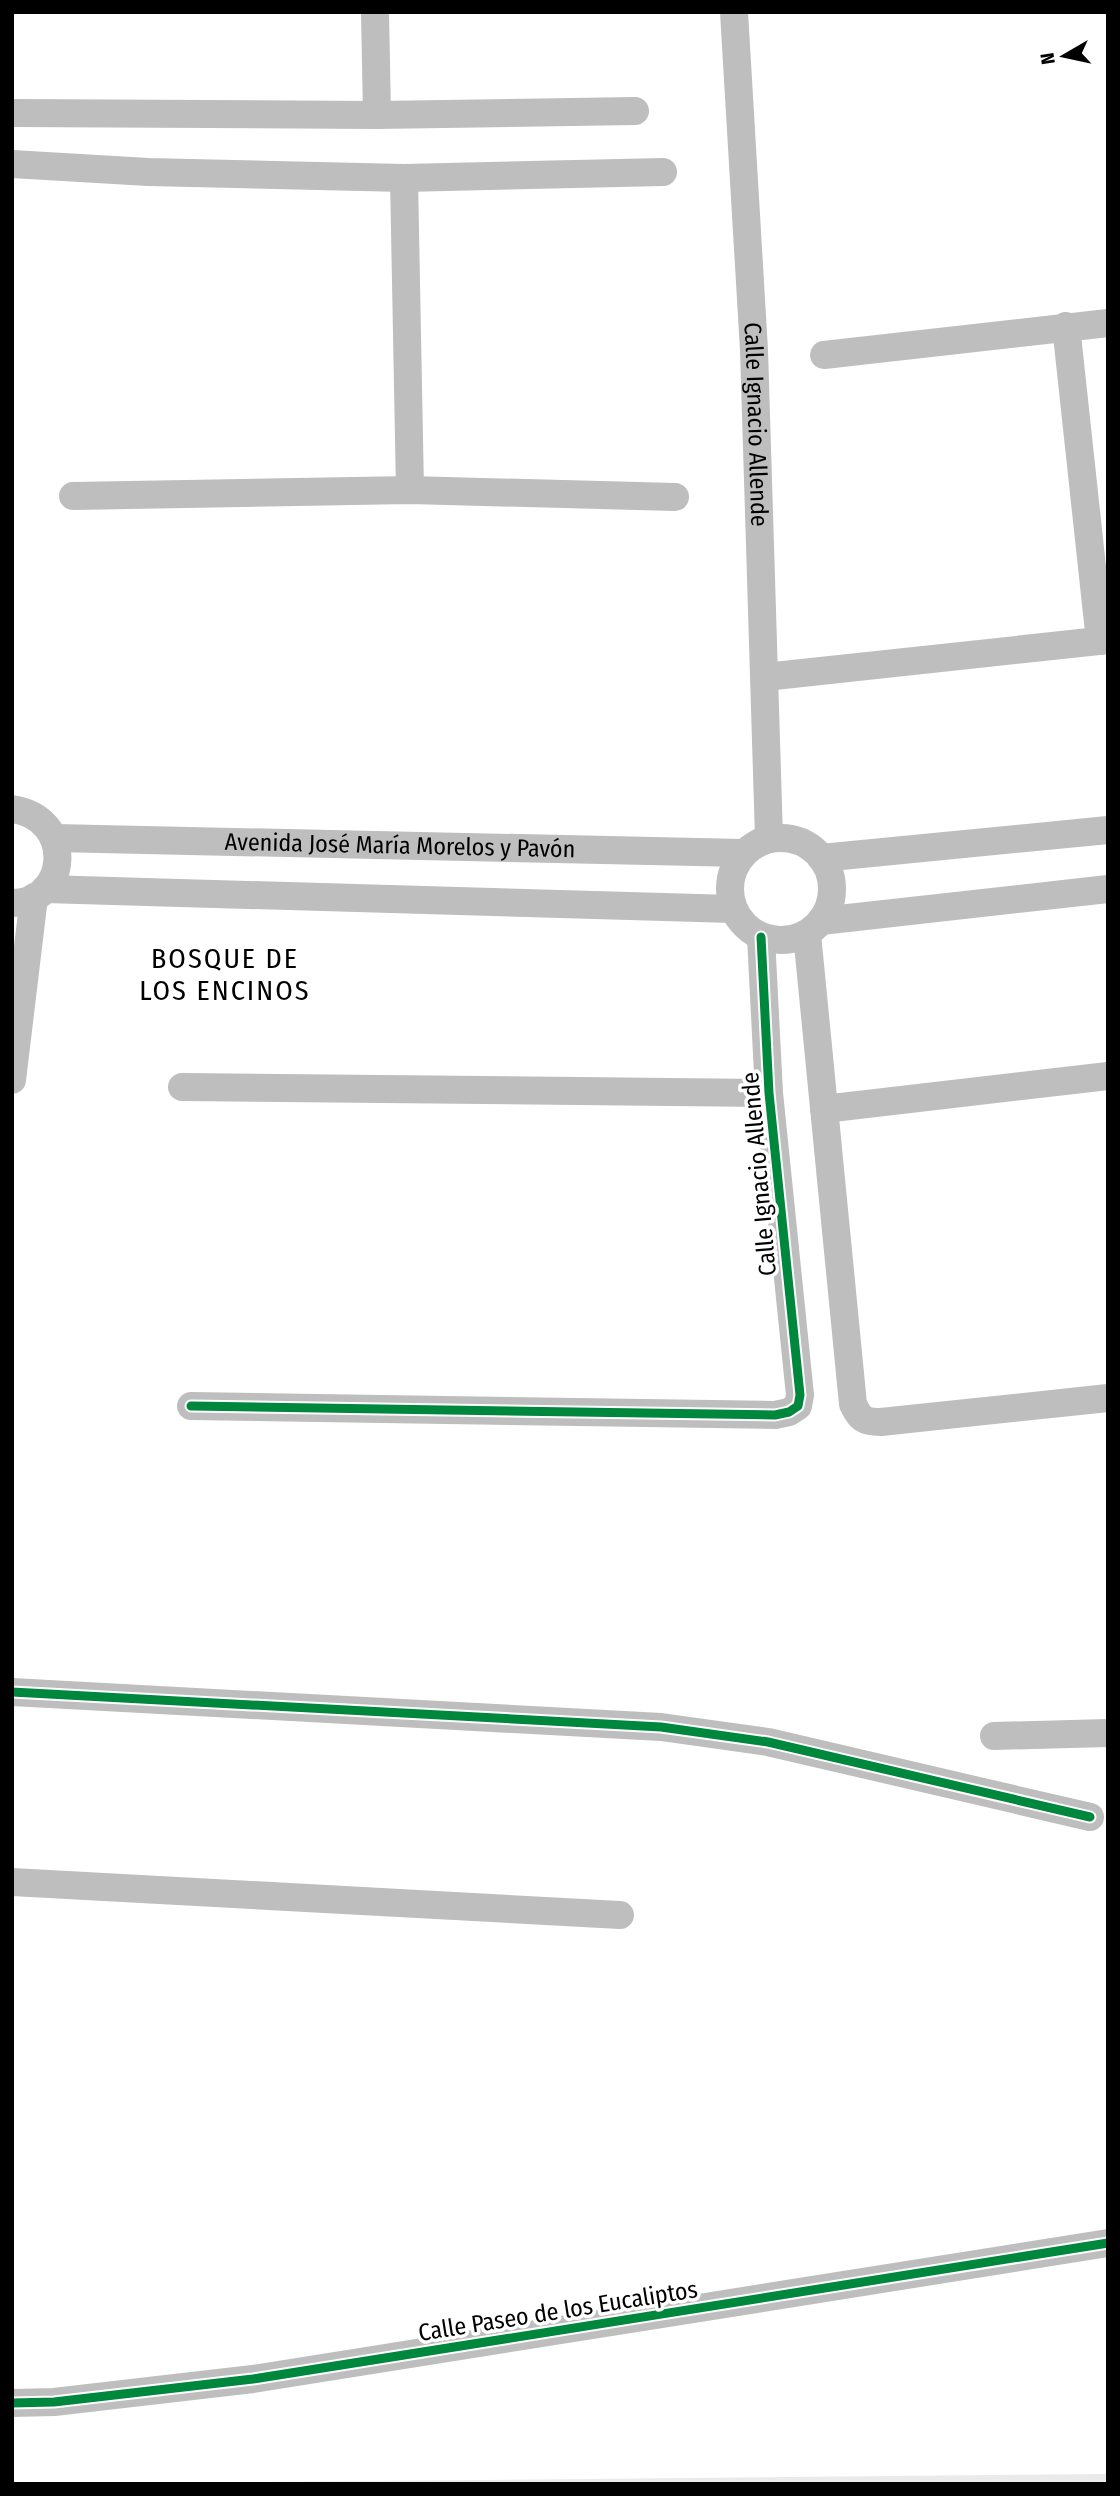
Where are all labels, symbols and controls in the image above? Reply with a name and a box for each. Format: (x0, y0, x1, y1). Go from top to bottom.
north arrow (1029, 21, 1099, 91)
text: N (1035, 51, 1060, 66)
street label: Calle Ignacio Allende (738, 321, 773, 527)
street label: Avenida José María Morelos y Pavón (224, 828, 576, 863)
district label: BOSQUE DE LOS ENCINOS (139, 942, 311, 1007)
street label: Calle Ignacio Allende (736, 1071, 782, 1277)
street label: Calle Paseo de los Eucaliptos (416, 2275, 700, 2347)

